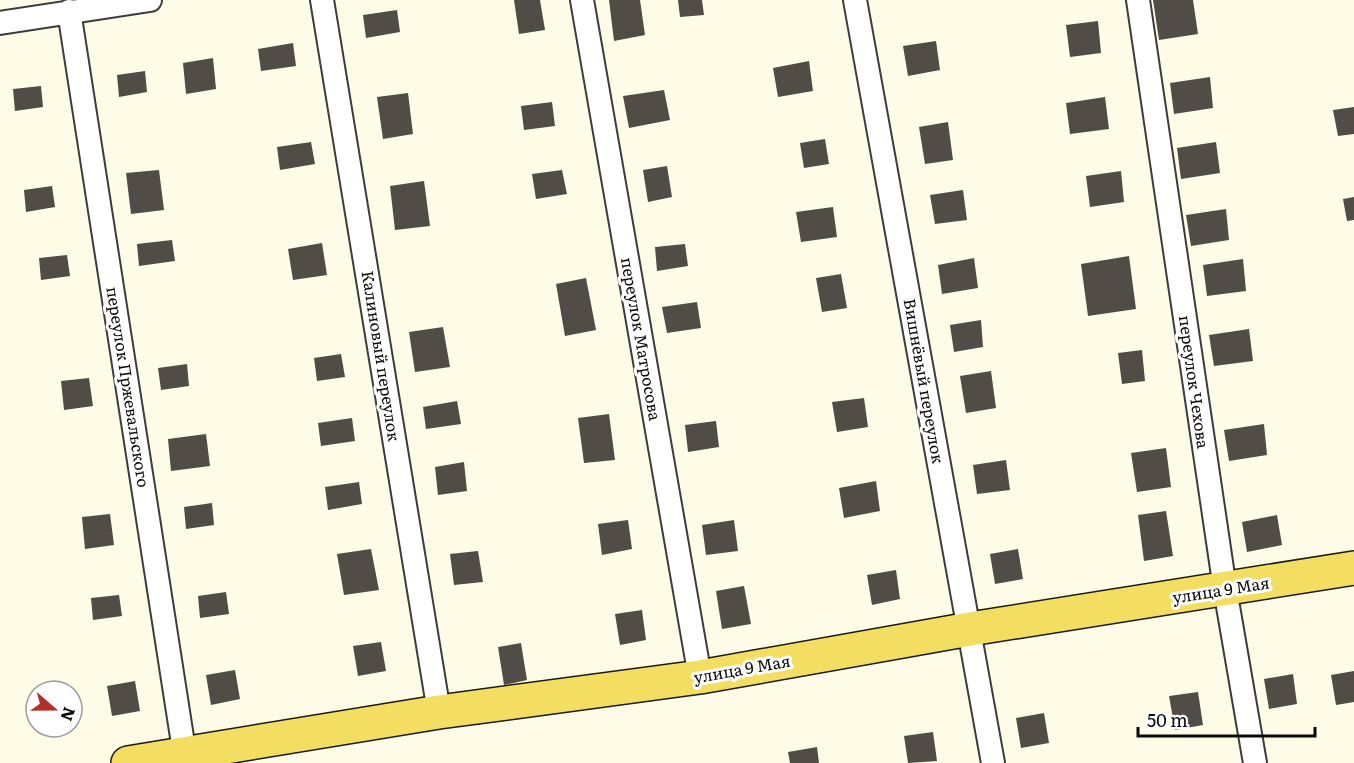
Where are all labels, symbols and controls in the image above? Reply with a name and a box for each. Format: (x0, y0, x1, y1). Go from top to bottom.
street label: переулок Матросова (616, 255, 668, 423)
street label: Калиновый переулок (357, 269, 407, 443)
street label: переулок Пржевальского (101, 285, 157, 489)
street label: Вишнёвый переулок (899, 296, 951, 466)
street label: переулок Чехова (1174, 314, 1216, 450)
street label: улица 9 Мая (1171, 569, 1271, 609)
street label: улица 9 Мая (691, 648, 792, 688)
north arrow (24, 679, 84, 739)
scale bar (1138, 700, 1315, 738)
text: N (55, 704, 83, 725)
text: 50 m (1147, 706, 1188, 733)

